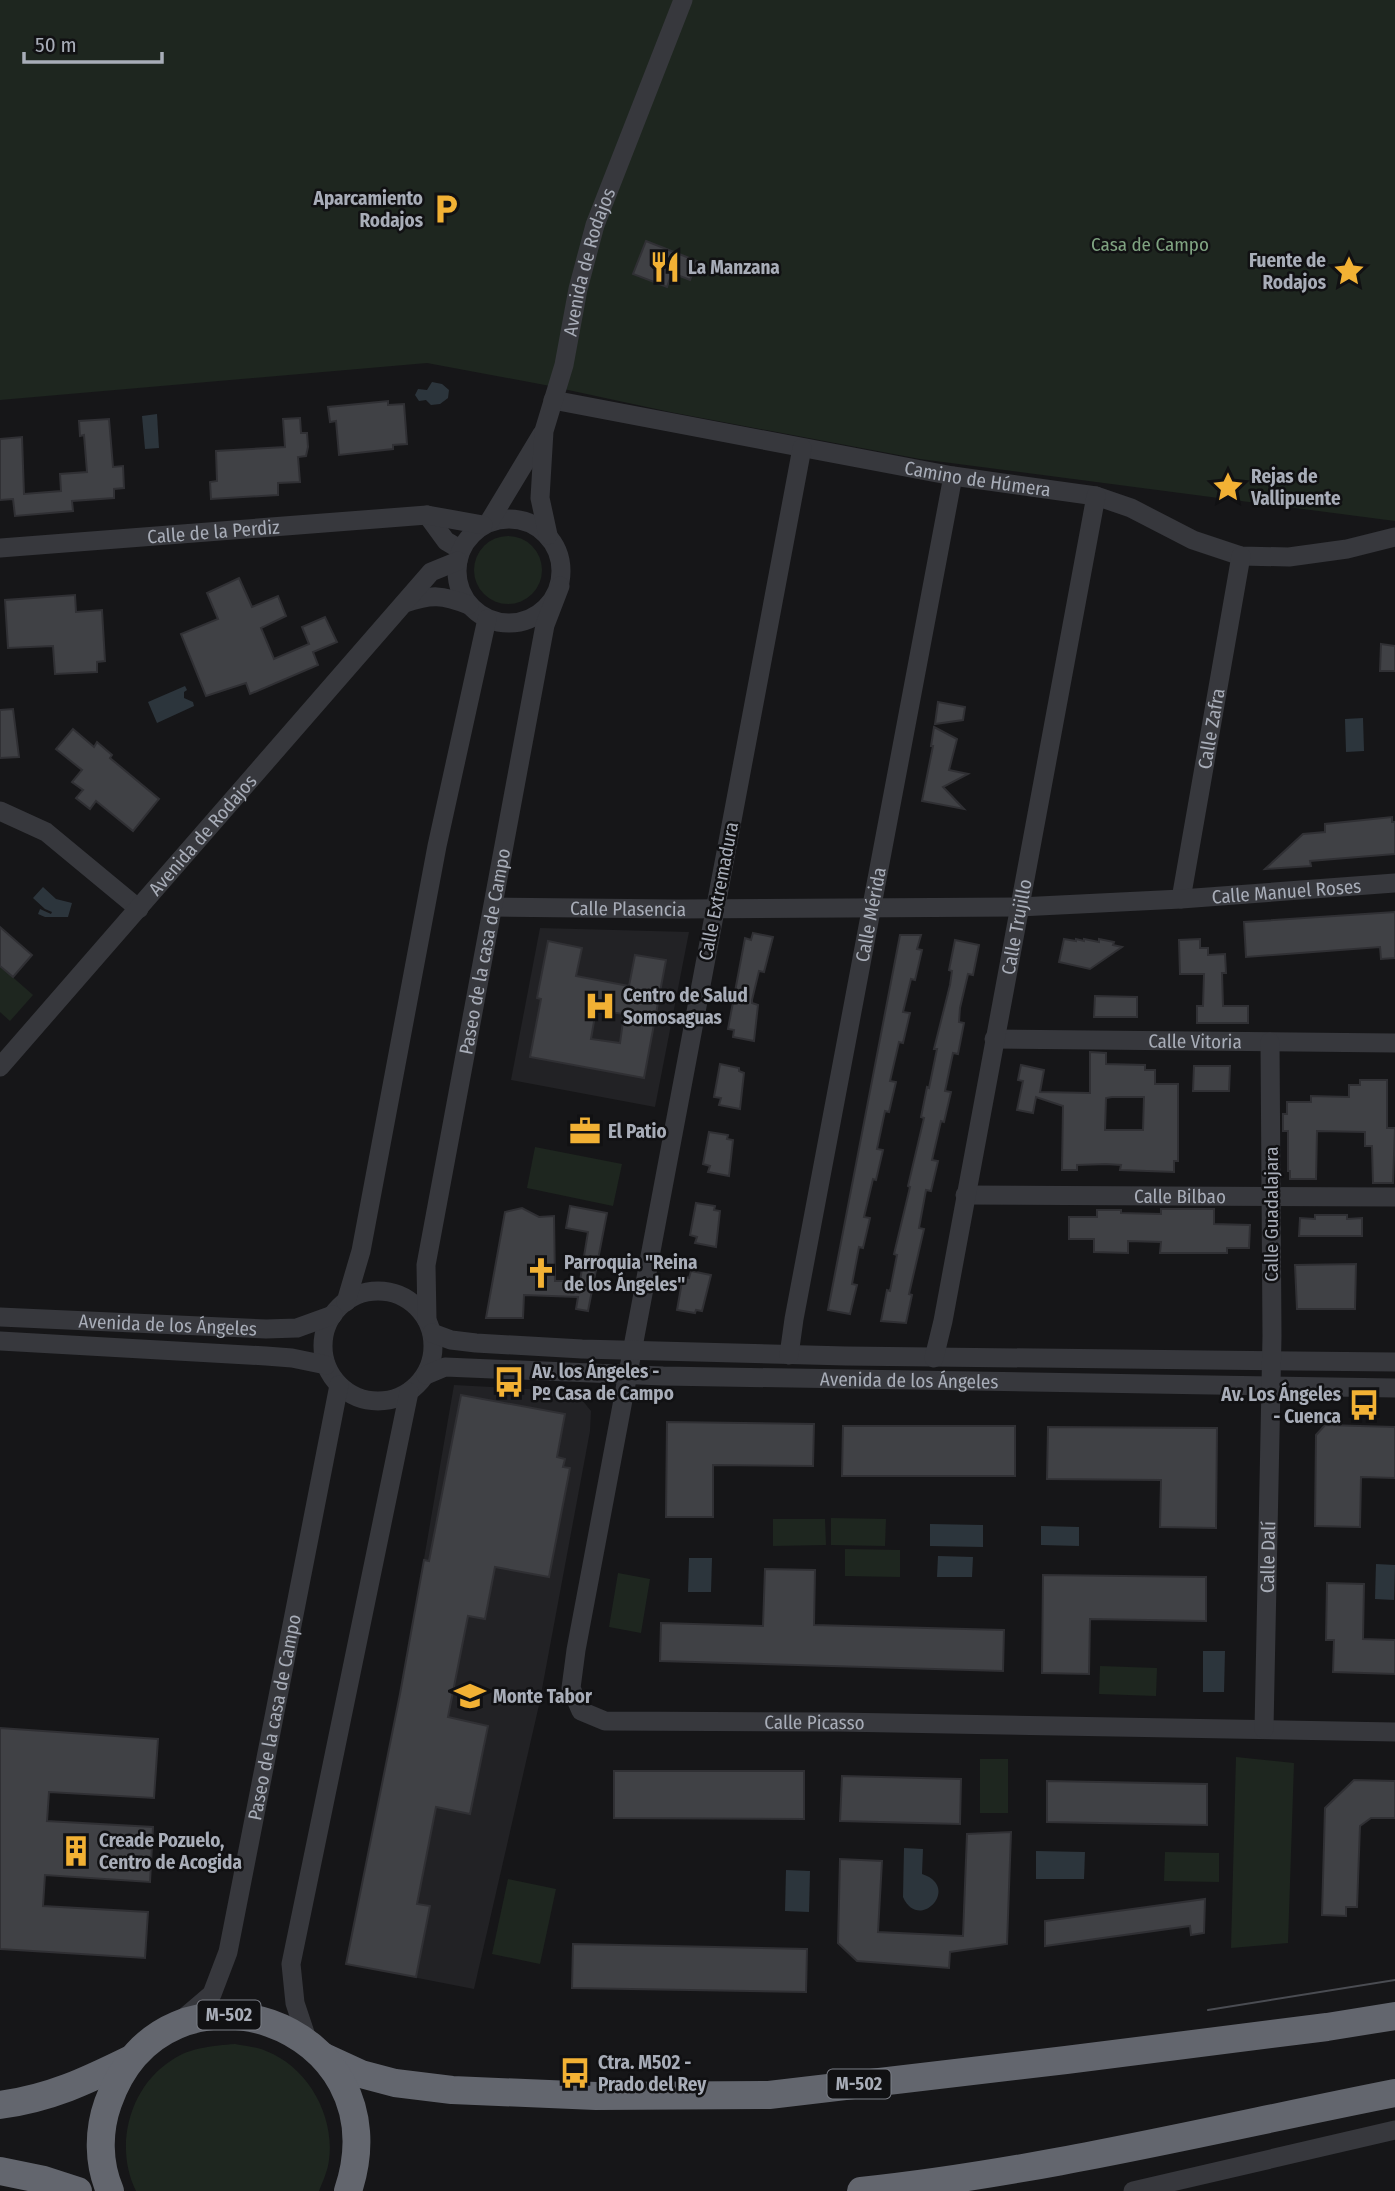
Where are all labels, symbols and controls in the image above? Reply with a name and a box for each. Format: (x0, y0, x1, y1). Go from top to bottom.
scale bar (24, 21, 163, 65)
text: 50 m (35, 32, 77, 58)
street label: Avenida de Rodajos (559, 185, 620, 338)
place label: Aparcamiento Rodajos (313, 187, 424, 232)
parking icon: Aparcamiento Rodajos (429, 192, 463, 226)
park label: Casa de Campo (1091, 233, 1209, 256)
place label: Fuente de Rodajos (1249, 249, 1327, 294)
restaurant icon: La Manzana (648, 250, 682, 284)
place icon: Fuente de Rodajos (1332, 254, 1366, 288)
place label: La Manzana (688, 256, 780, 279)
street label: Camino de Húmera (903, 456, 1052, 502)
place label: Rejas de Vallipuente (1250, 465, 1341, 510)
place icon: Rejas de Vallipuente (1211, 470, 1245, 504)
street label: Calle de la Perdiz (146, 515, 281, 549)
street label: Calle Zafra (1193, 687, 1230, 771)
street label: Avenida de Rodajos (144, 770, 262, 900)
street label: Calle Extremadura (694, 820, 743, 962)
street label: Paseo de la casa de Campo (454, 846, 515, 1056)
street label: Calle Mérida (851, 865, 891, 964)
street label: Calle Manuel Roses (1211, 875, 1362, 909)
street label: Calle Trujillo (996, 877, 1037, 977)
street label: Calle Plasencia (570, 897, 686, 921)
place label: Centro de Salud Somosaguas (623, 984, 748, 1029)
hospital icon: Centro de Salud Somosaguas (583, 989, 617, 1023)
street label: Calle Vitoria (1148, 1030, 1242, 1053)
office icon: El Patio (568, 1114, 602, 1148)
place label: El Patio (608, 1120, 667, 1143)
street label: Calle Guadalajara (1260, 1146, 1283, 1282)
street label: Calle Bilbao (1134, 1185, 1226, 1208)
place label: Parroquia "Reina de los Ángeles" (564, 1251, 697, 1296)
church icon: Parroquia "Reina de los Ángeles" (524, 1256, 558, 1290)
street label: Avenida de los Ángeles (78, 1310, 258, 1341)
place label: Av. los Ángeles - Pº Casa de Campo (531, 1358, 674, 1405)
bus stop icon: Av. los Ángeles - Pº Casa de Campo (492, 1365, 526, 1399)
street label: Avenida de los Ángeles (820, 1368, 999, 1393)
place label: Av. Los Ángeles - Cuenca (1220, 1381, 1342, 1428)
bus stop icon: Av. Los Ángeles - Cuenca (1347, 1388, 1381, 1422)
street label: Calle Dalí (1256, 1521, 1280, 1593)
street label: Paseo de la casa de Campo (243, 1612, 306, 1822)
school or university icon: Monte Tabor (453, 1679, 487, 1713)
place label: Monte Tabor (493, 1685, 593, 1708)
street label: Calle Picasso (764, 1711, 865, 1734)
place label: Creade Pozuelo, Centro de Acogida (99, 1829, 242, 1874)
building icon: Creade Pozuelo, Centro de Acogida (59, 1834, 93, 1868)
road number: M-502 (198, 2000, 260, 2029)
place label: Ctra. M502 - Prado del Rey (598, 2051, 707, 2096)
bus stop icon: Ctra. M502 - Prado del Rey (558, 2056, 592, 2090)
road number: M-502 (828, 2070, 890, 2098)

